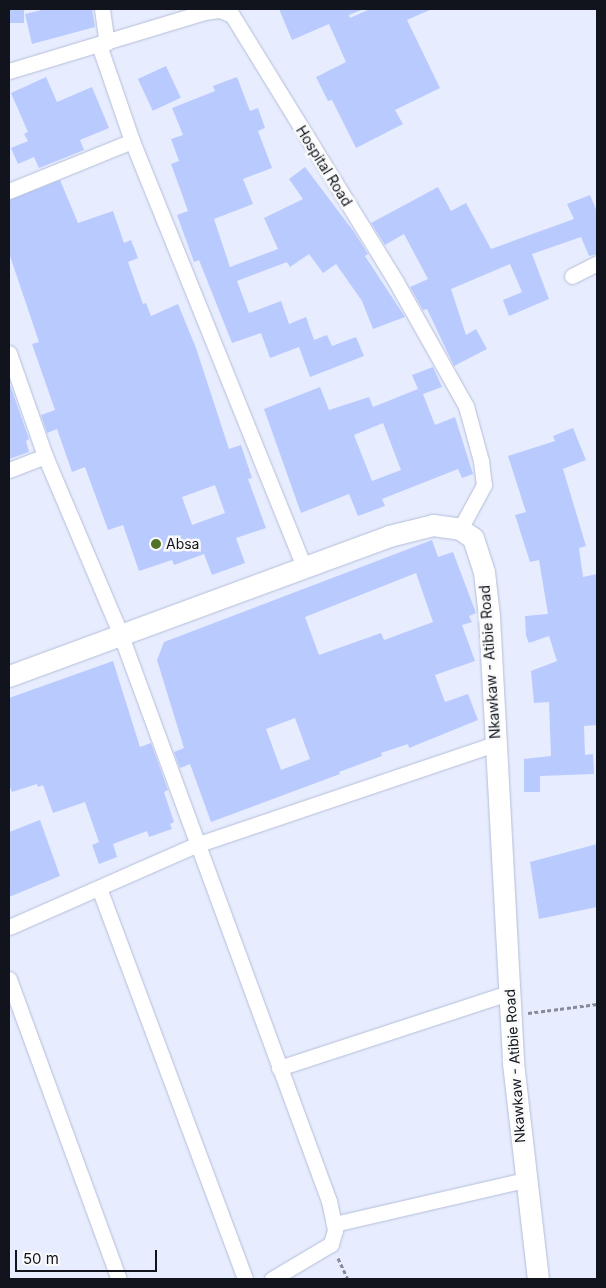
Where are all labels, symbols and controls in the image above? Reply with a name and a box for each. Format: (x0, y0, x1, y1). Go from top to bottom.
street label: Hospital Road (293, 123, 355, 209)
place label: Absa (166, 536, 199, 552)
marker: Absa (150, 538, 162, 550)
street label: Nkawkaw - Atibie Road (476, 585, 504, 739)
street label: Nkawkaw - Atibie Road (501, 989, 529, 1143)
scale bar (18, 1240, 160, 1272)
text: 50 m (23, 1249, 59, 1268)

